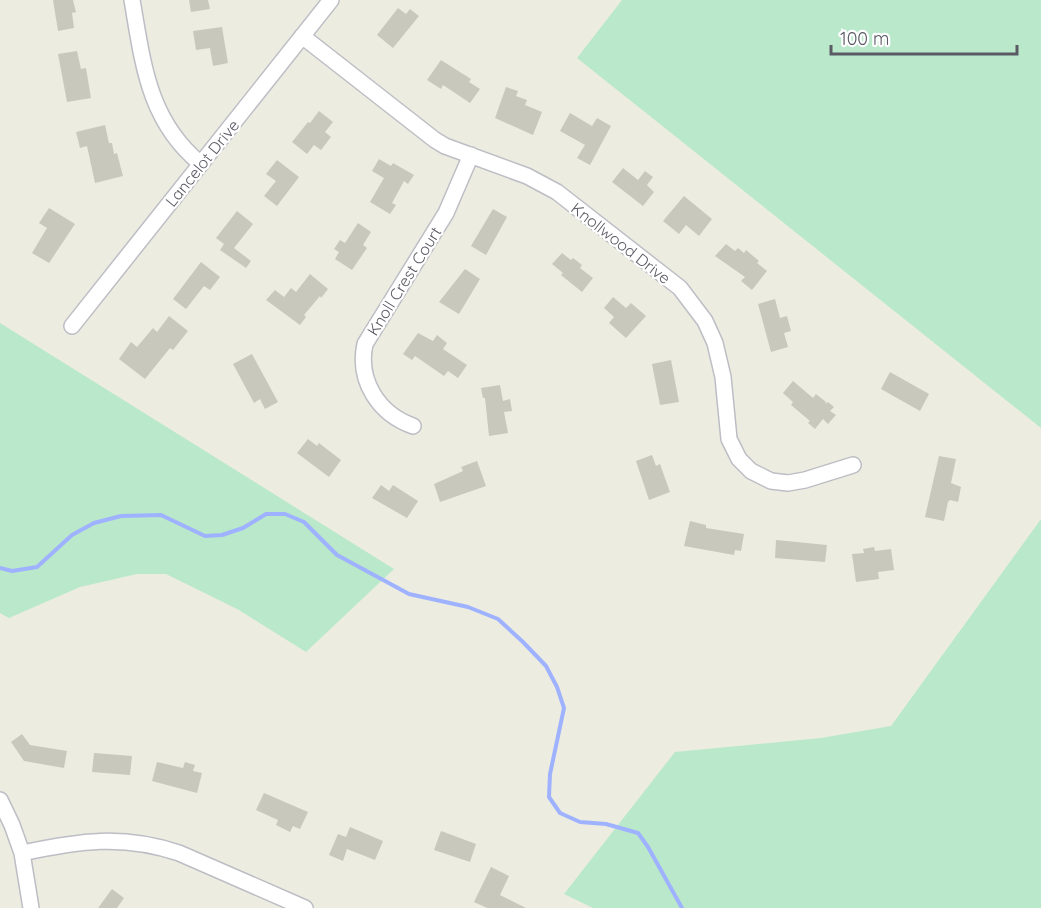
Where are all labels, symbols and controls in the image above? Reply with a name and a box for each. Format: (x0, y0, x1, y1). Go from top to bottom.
scale bar (831, 18, 1017, 56)
text: 100 m (840, 27, 889, 50)
street label: Lancelot Drive (161, 115, 243, 211)
street label: Knollwood Drive (567, 198, 675, 288)
street label: Knoll Crest Court (362, 223, 446, 339)

